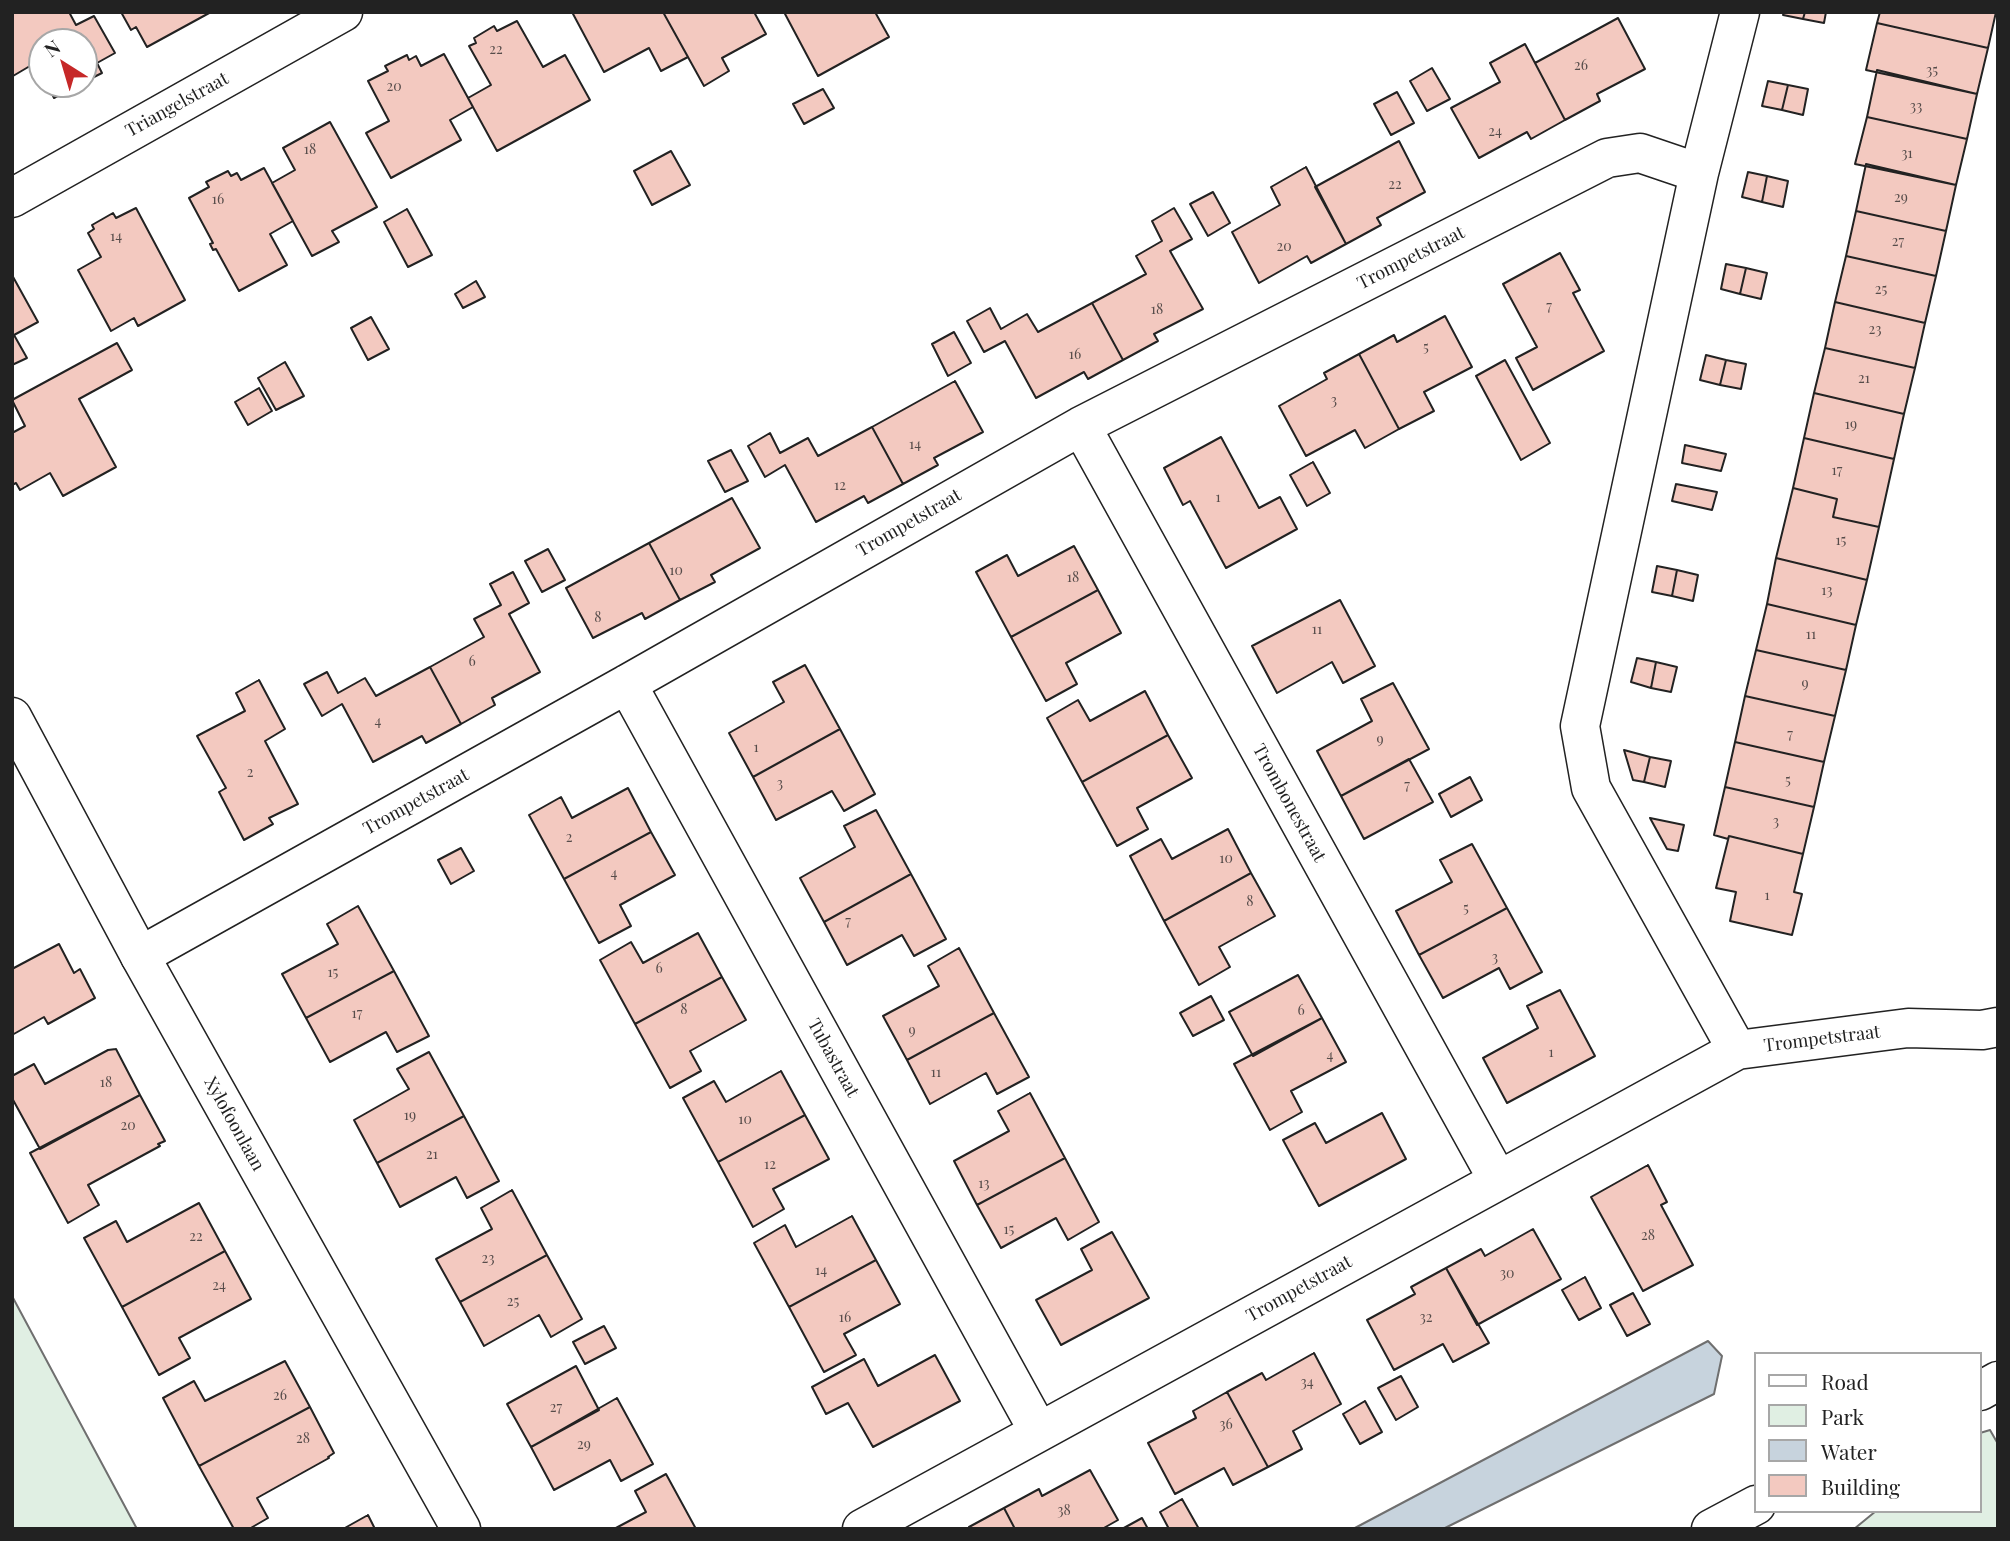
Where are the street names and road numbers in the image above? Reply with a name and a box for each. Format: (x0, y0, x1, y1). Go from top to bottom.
street label: Triangelstraat (122, 68, 232, 142)
street label: Trompetstraat (1354, 222, 1468, 294)
street label: Trompetstraat (853, 484, 965, 562)
street label: Trombonestraat (1248, 740, 1330, 866)
street label: Trompetstraat (359, 764, 473, 840)
street label: Tubastraat (803, 1015, 863, 1101)
street label: Trompetstraat (1762, 1021, 1882, 1057)
street label: Xylofoonlaan (199, 1073, 269, 1175)
street label: Trompetstraat (1242, 1251, 1356, 1327)

